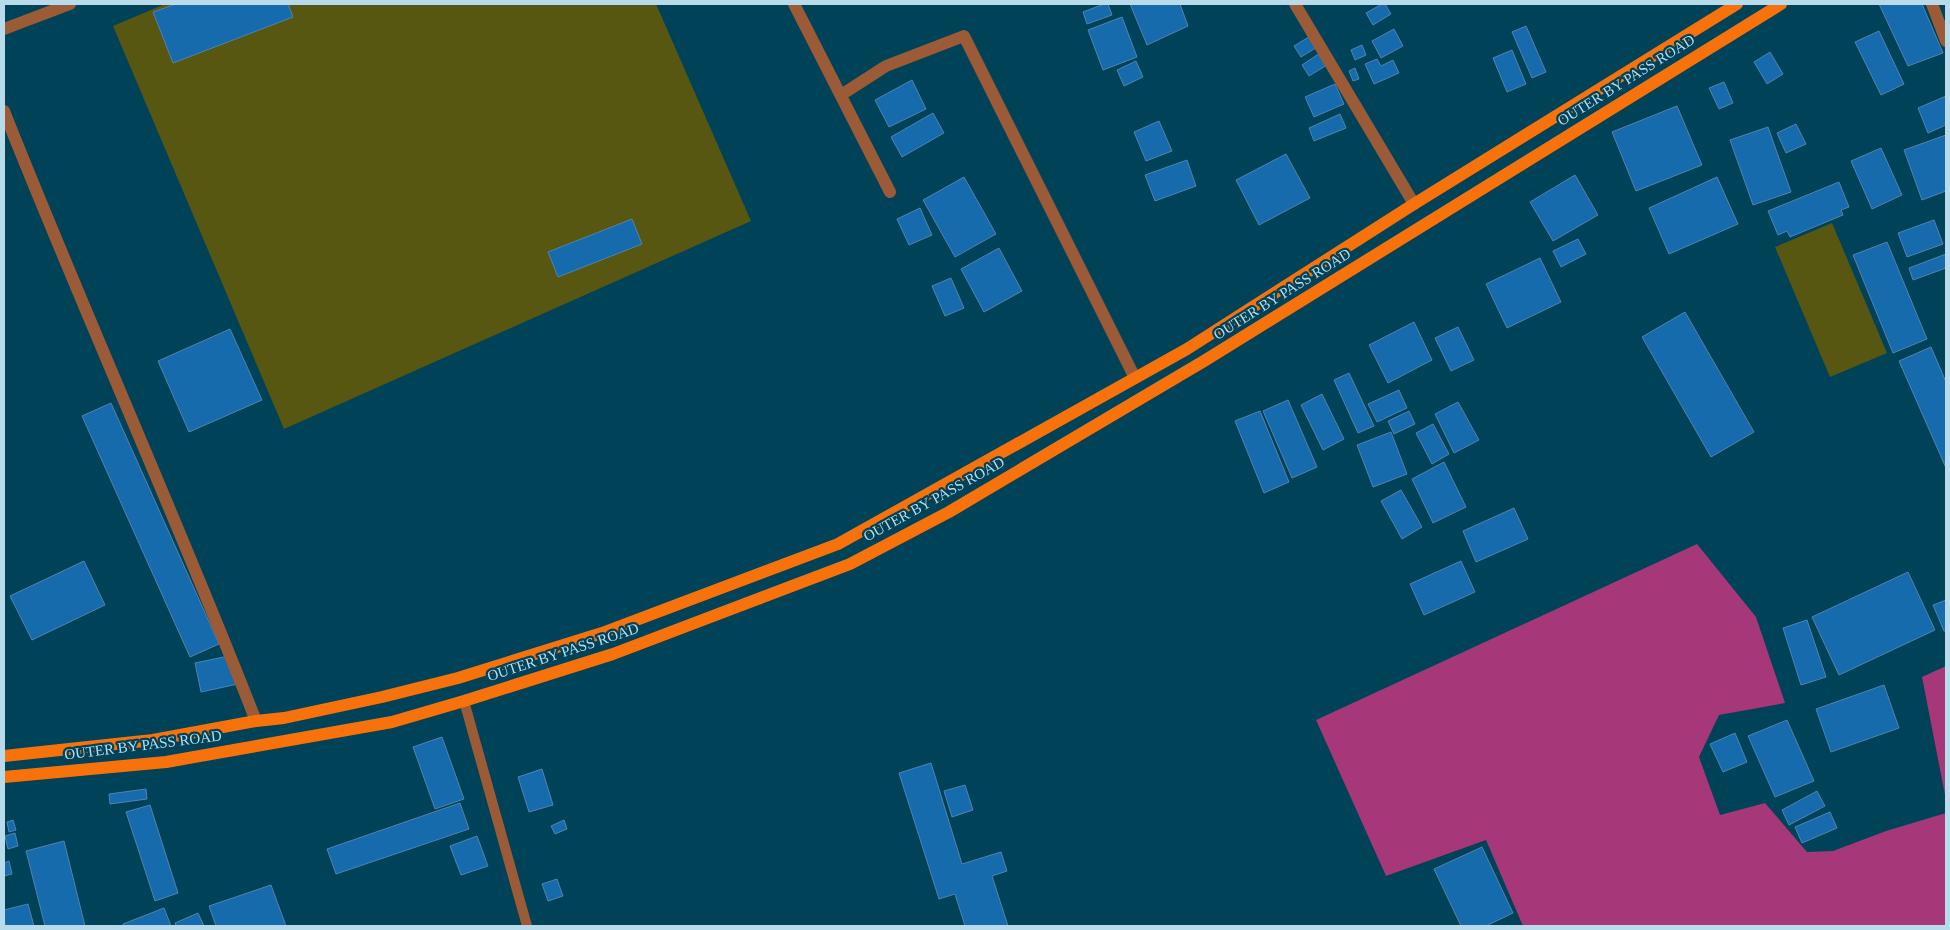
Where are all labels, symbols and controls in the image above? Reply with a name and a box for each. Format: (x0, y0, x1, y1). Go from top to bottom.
street label: OUTER BY PASS ROAD (1555, 31, 1698, 129)
street label: OUTER BY PASS ROAD (1211, 245, 1354, 343)
street label: OUTER BY PASS ROAD (861, 453, 1007, 544)
street label: OUTER BY PASS ROAD (485, 620, 641, 684)
street label: OUTER BY PASS ROAD (63, 727, 223, 763)

